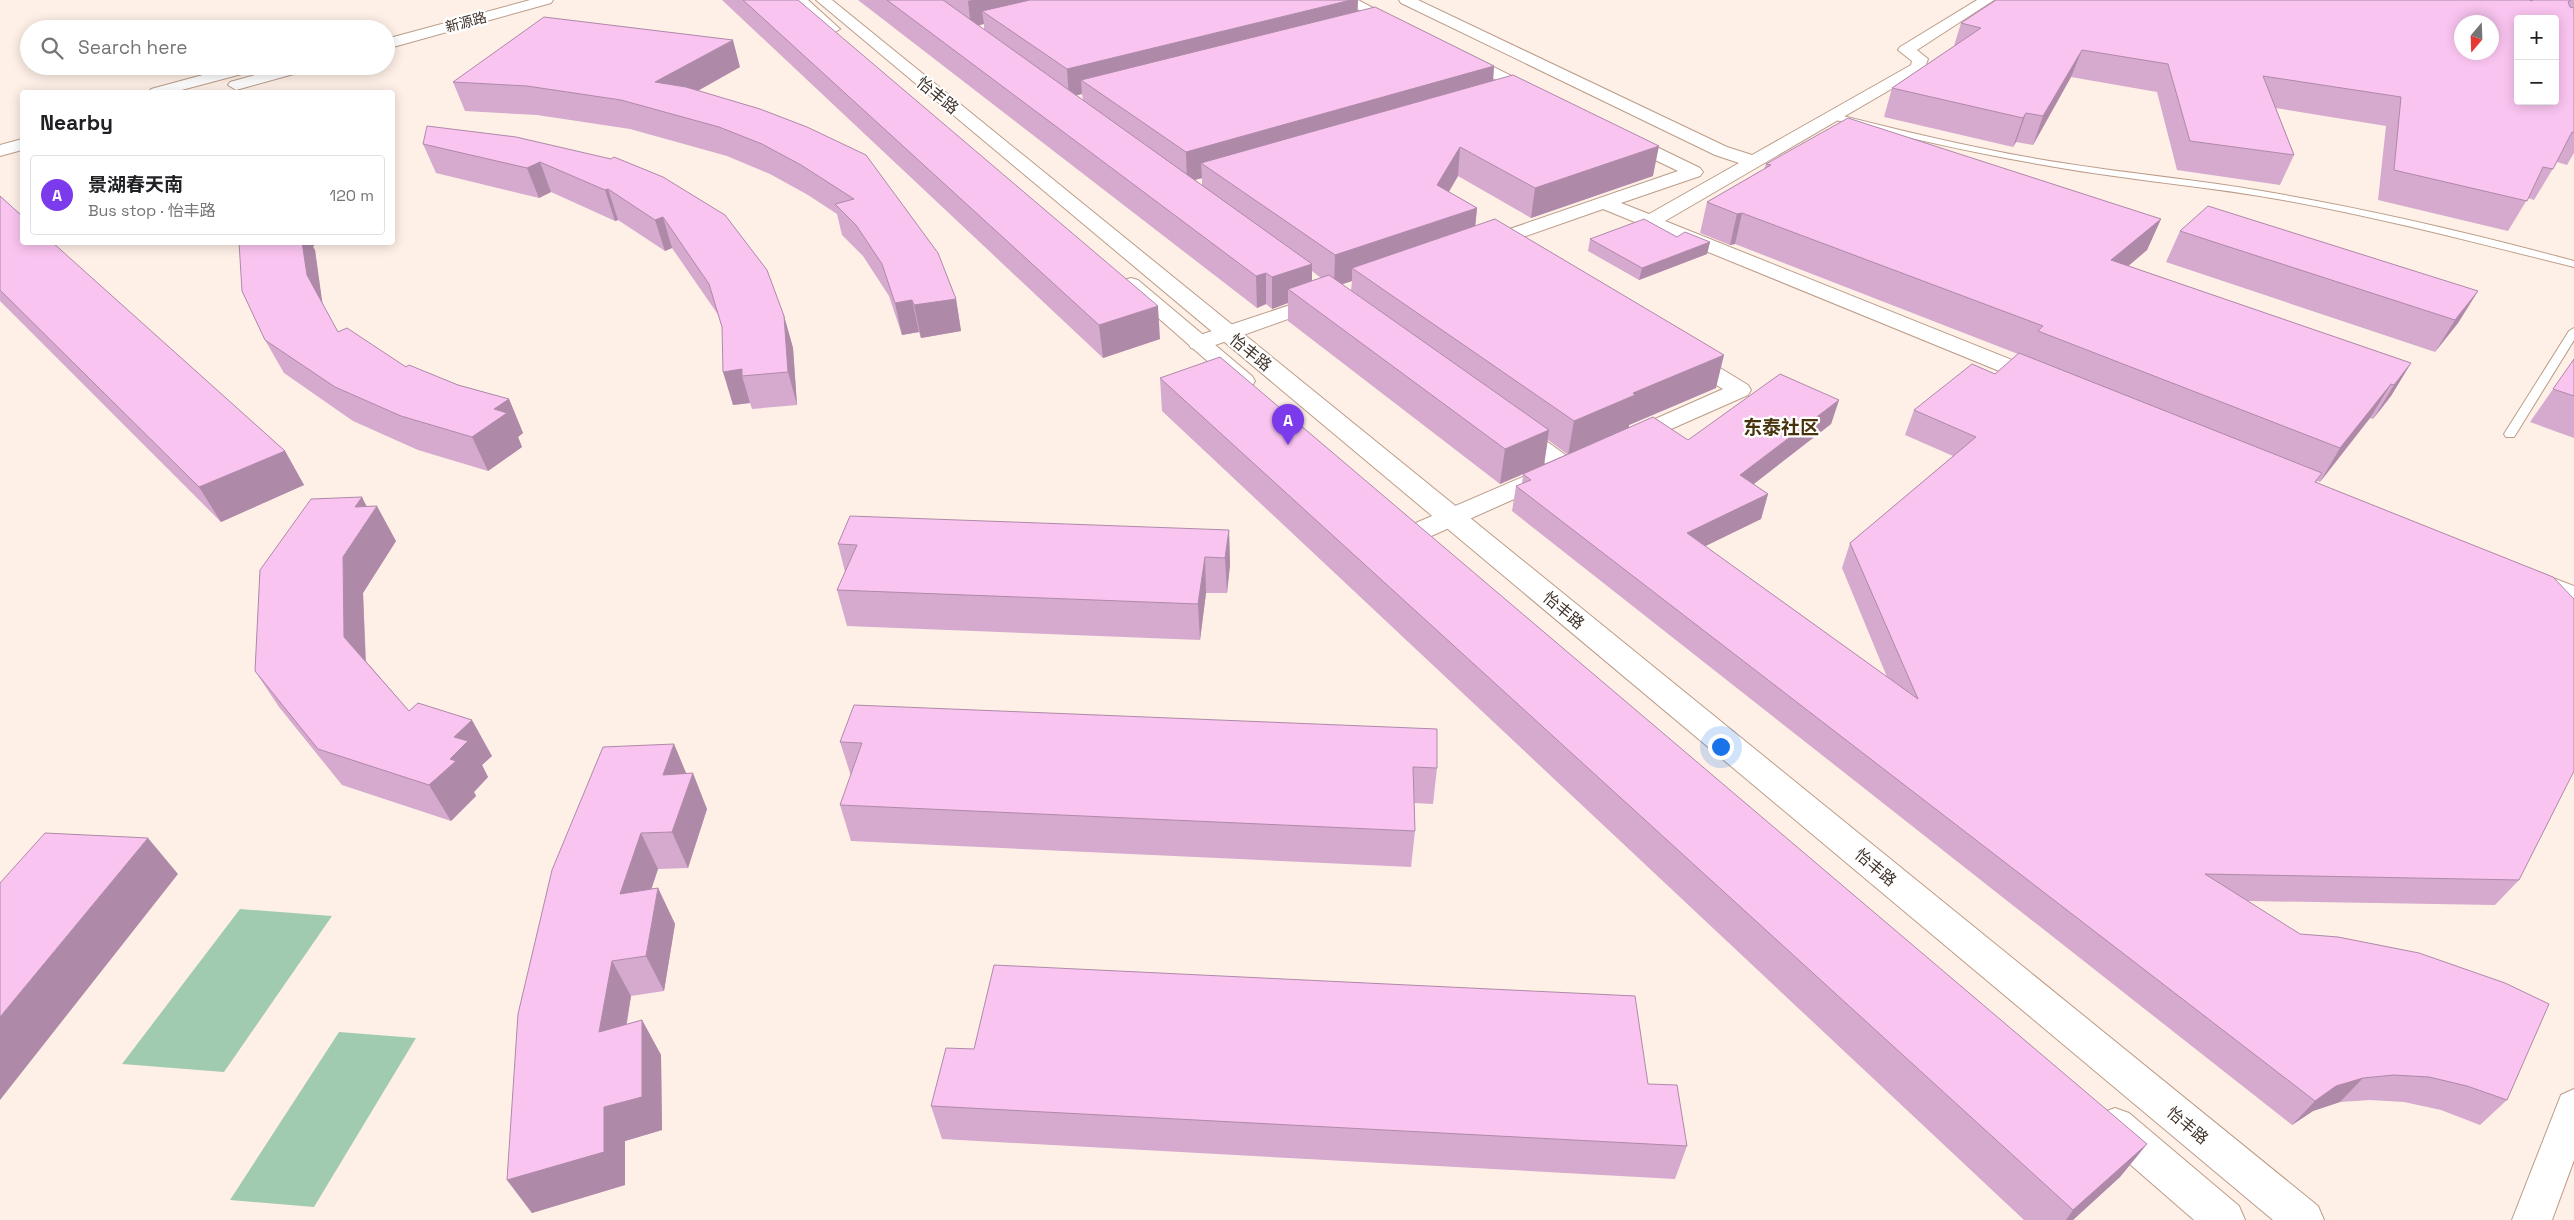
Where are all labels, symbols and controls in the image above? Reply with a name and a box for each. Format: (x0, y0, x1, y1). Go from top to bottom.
street label: 新源路 (443, 8, 489, 36)
north arrow (2454, 15, 2499, 60)
map controls (2514, 15, 2559, 105)
button: + (2514, 15, 2559, 60)
search box (20, 20, 395, 75)
icon: search (38, 34, 66, 62)
text: Search here (78, 35, 188, 60)
button: − (2514, 60, 2559, 105)
street label: 怡丰路 (912, 72, 963, 119)
text: Nearby (40, 109, 113, 136)
text: 景湖春天南 (88, 172, 183, 197)
text: A (52, 185, 62, 206)
text: 120 m (330, 185, 374, 206)
text: Bus stop · 怡丰路 (88, 200, 216, 221)
street label: 怡丰路 (1225, 329, 1276, 376)
pin: A (1272, 404, 1304, 445)
district label: 东泰社区 (1743, 415, 1819, 440)
street label: 怡丰路 (1539, 587, 1589, 634)
your location (1708, 734, 1734, 760)
street label: 怡丰路 (1851, 844, 1901, 891)
street label: 怡丰路 (2163, 1102, 2213, 1149)

